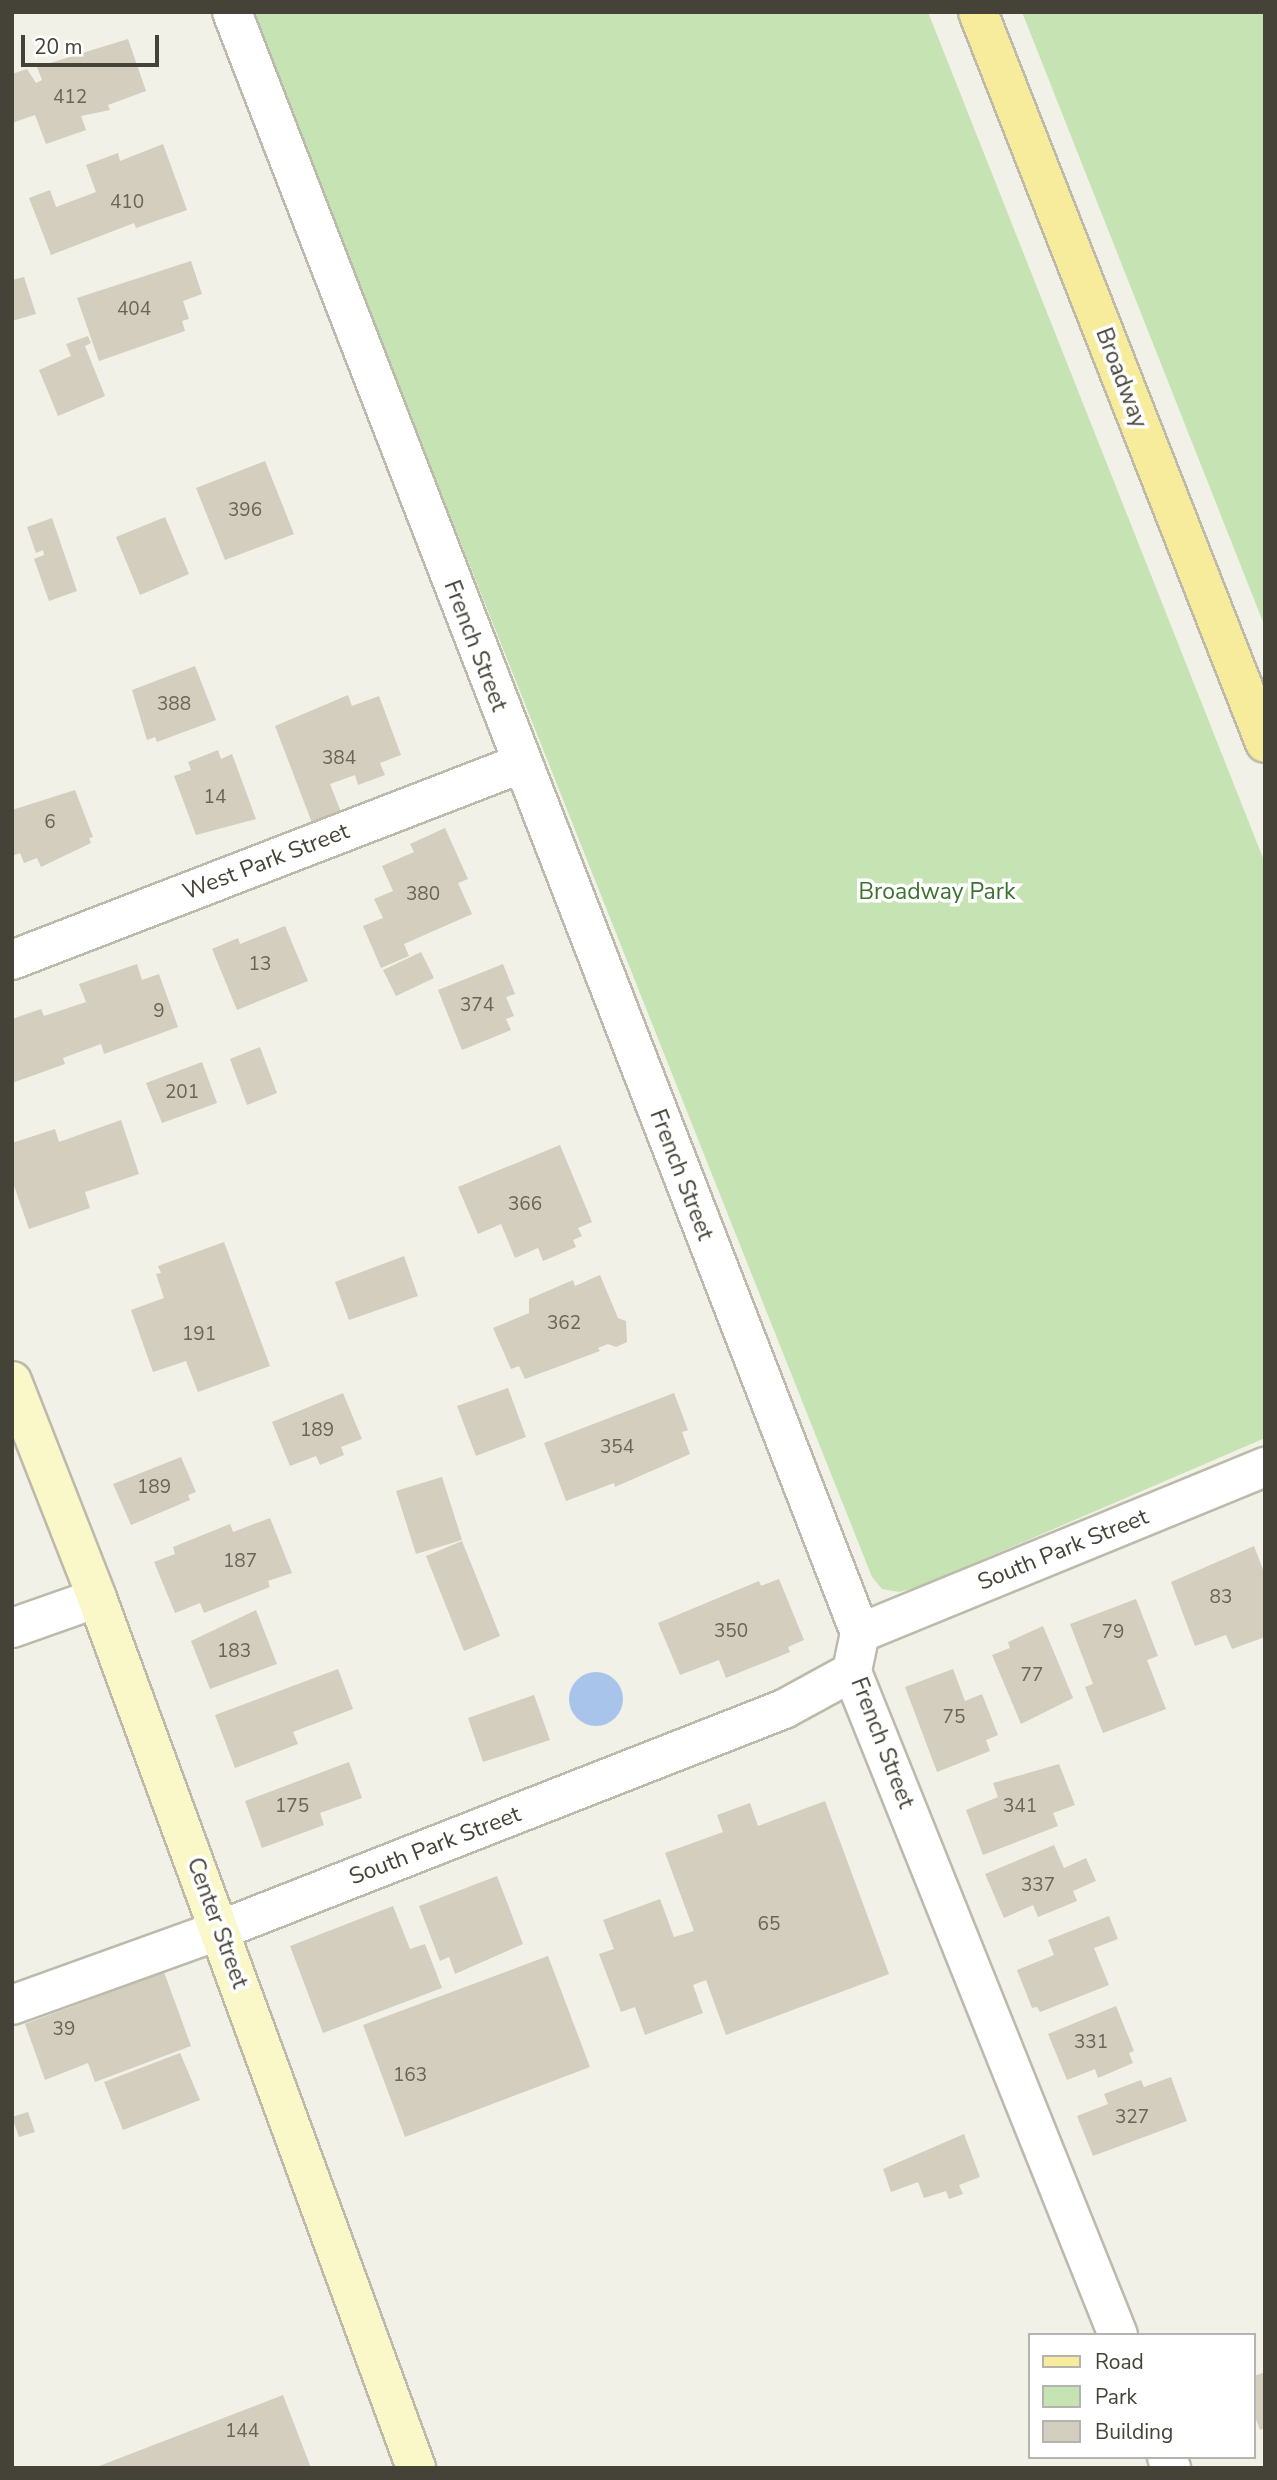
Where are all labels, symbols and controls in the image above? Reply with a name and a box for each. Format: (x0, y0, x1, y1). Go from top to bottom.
scale bar (24, 21, 163, 65)
text: 20 m (34, 33, 83, 61)
house number: 412 (53, 87, 87, 109)
house number: 410 (110, 192, 144, 214)
house number: 404 (117, 299, 151, 321)
street label: Broadway (1089, 324, 1153, 432)
house number: 396 (228, 500, 262, 522)
street label: French Street (437, 577, 513, 715)
house number: 388 (157, 694, 191, 716)
house number: 384 (322, 748, 356, 770)
house number: 14 (204, 787, 226, 809)
house number: 6 (44, 812, 56, 834)
street label: West Park Street (179, 818, 353, 906)
park label: Broadway Park (859, 878, 1015, 906)
house number: 380 (406, 884, 440, 906)
house number: 13 (249, 954, 271, 976)
house number: 374 (460, 995, 494, 1017)
house number: 9 (153, 1001, 165, 1023)
house number: 201 (165, 1082, 199, 1104)
street label: French Street (643, 1106, 719, 1244)
house number: 366 (508, 1194, 542, 1216)
house number: 362 (547, 1313, 581, 1335)
house number: 191 (182, 1324, 216, 1346)
house number: 189 (300, 1420, 334, 1442)
house number: 354 (600, 1437, 634, 1459)
house number: 189 (137, 1477, 171, 1499)
street label: South Park Street (974, 1503, 1152, 1597)
house number: 187 (223, 1551, 257, 1573)
house number: 83 (1210, 1587, 1232, 1609)
house number: 350 (714, 1621, 748, 1643)
house number: 79 (1102, 1622, 1124, 1644)
house number: 183 (217, 1641, 251, 1663)
house number: 77 (1021, 1665, 1043, 1687)
street label: French Street (844, 1674, 920, 1812)
house number: 75 (943, 1707, 965, 1729)
house number: 175 (275, 1796, 309, 1818)
house number: 341 (1003, 1796, 1037, 1818)
street label: South Park Street (345, 1801, 525, 1891)
street label: Center Street (181, 1854, 253, 1992)
house number: 337 (1021, 1875, 1055, 1897)
house number: 65 (758, 1914, 780, 1936)
house number: 39 (53, 2019, 75, 2041)
house number: 331 (1074, 2032, 1108, 2054)
house number: 163 (393, 2065, 427, 2087)
house number: 327 (1115, 2107, 1149, 2129)
legend (1028, 2333, 1256, 2459)
text: Road (1095, 2348, 1144, 2376)
text: Park (1095, 2383, 1137, 2411)
text: Building (1095, 2418, 1173, 2446)
house number: 144 (225, 2421, 259, 2443)

